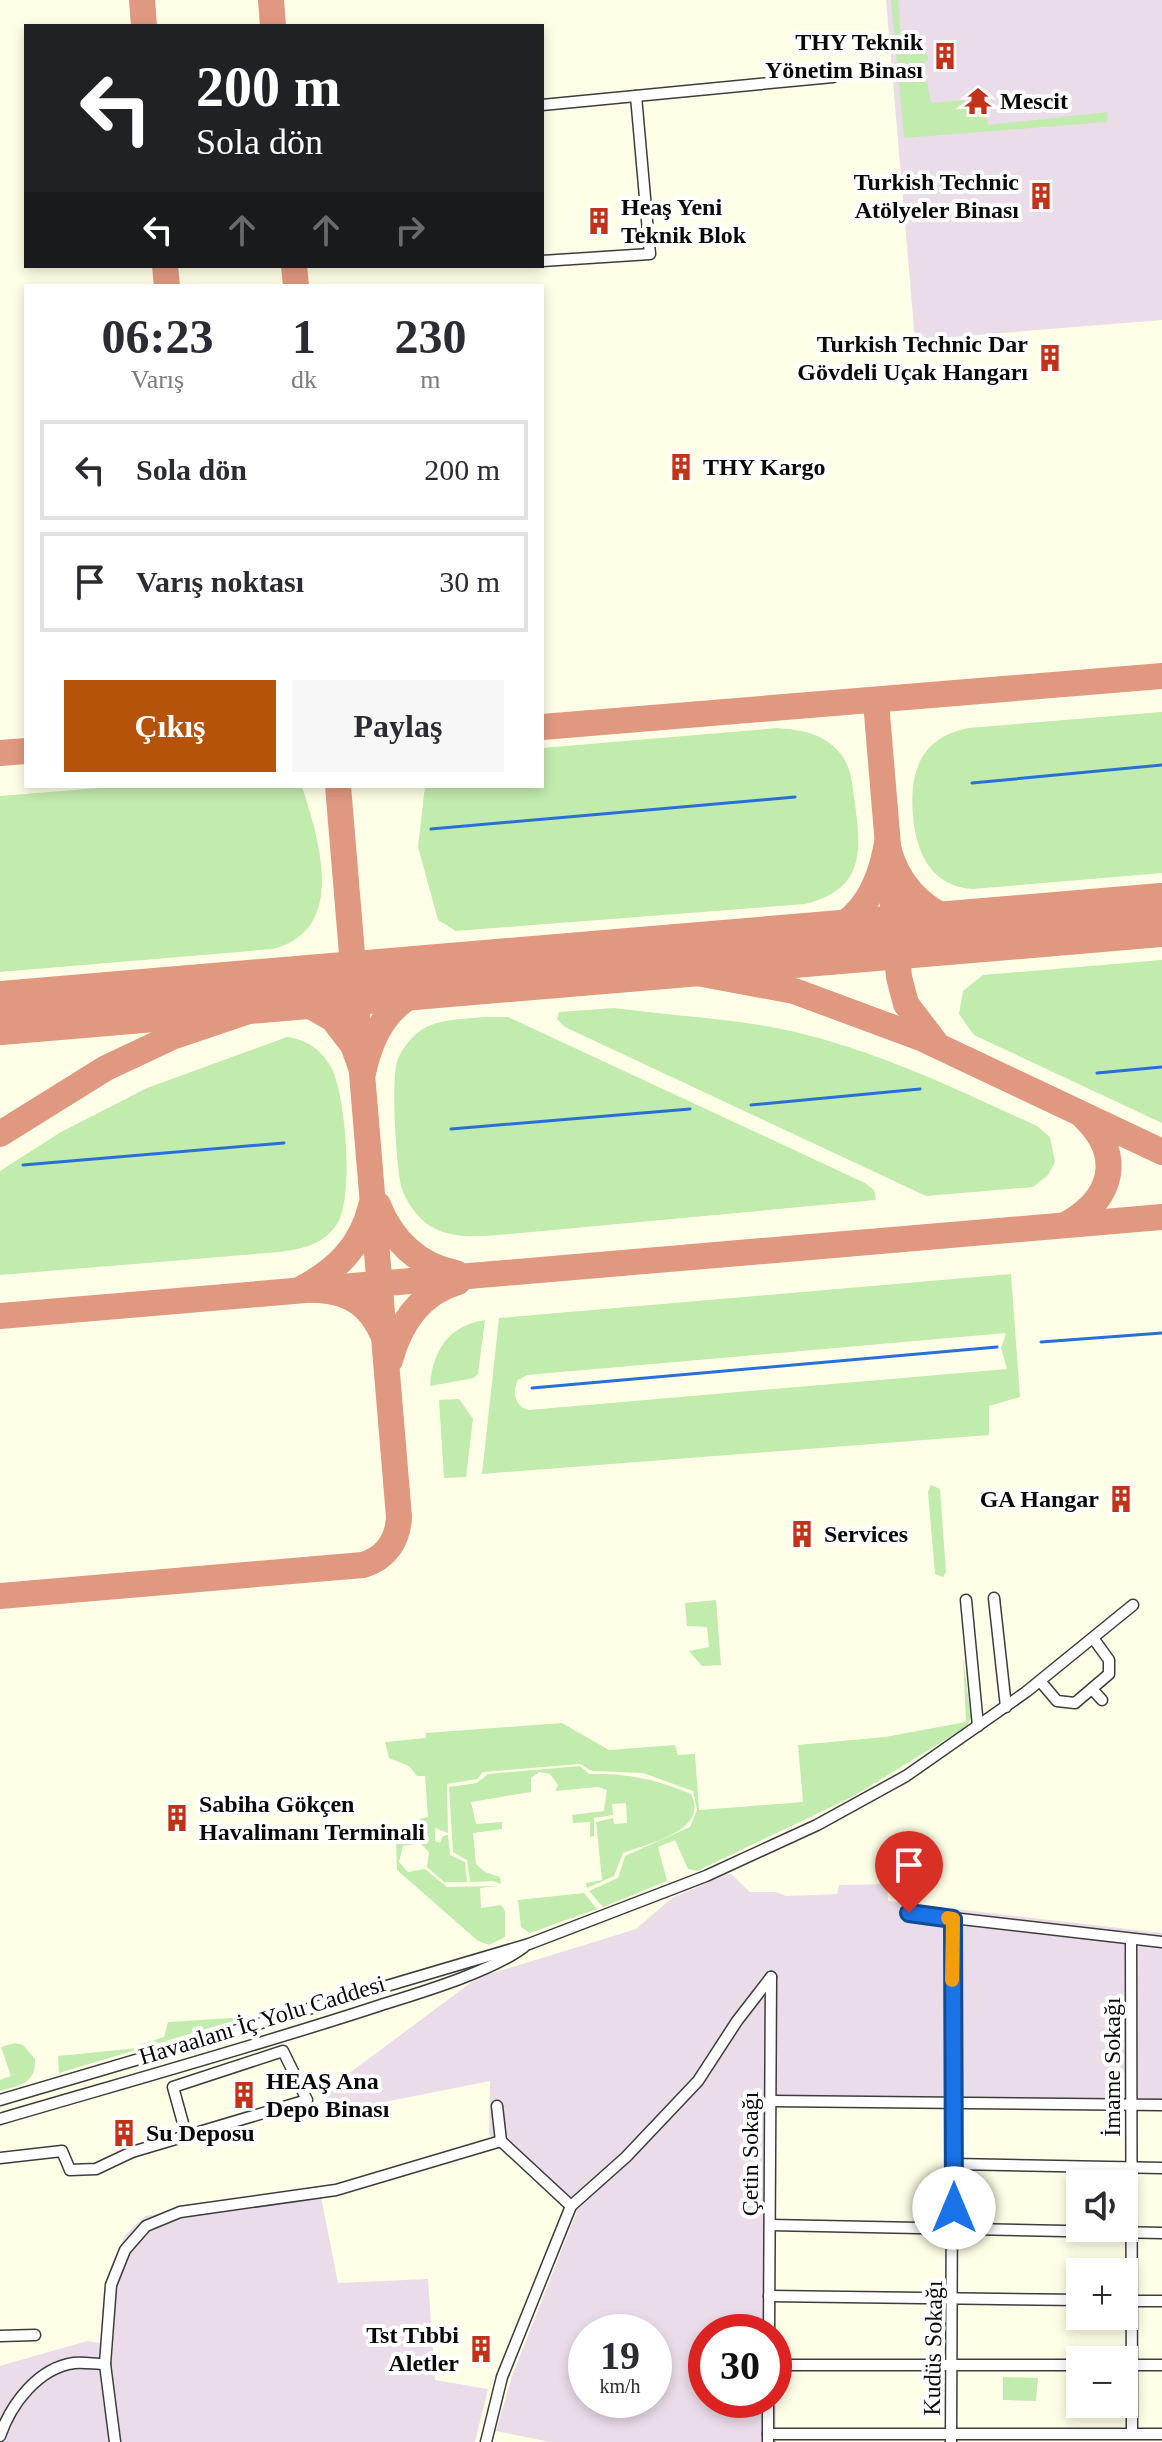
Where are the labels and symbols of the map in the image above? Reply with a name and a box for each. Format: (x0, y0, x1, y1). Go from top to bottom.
place label: THY Teknik Yönetim Binası (765, 29, 924, 83)
building icon: THY Teknik Yönetim Binası (930, 41, 960, 71)
temple icon: Mescit (963, 86, 993, 116)
place label: Mescit (1000, 88, 1068, 114)
place label: Turkish Technic Atölyeler Binası (854, 169, 1019, 223)
building icon: Turkish Technic Atölyeler Binası (1026, 181, 1056, 211)
place label: Heaş Yeni Teknik Blok (621, 194, 747, 248)
building icon: Heaş Yeni Teknik Blok (584, 206, 614, 236)
place label: Turkish Technic Dar Gövdeli Uçak Hangarı (797, 331, 1028, 385)
building icon: Turkish Technic Dar Gövdeli Uçak Hangarı (1035, 343, 1065, 373)
building icon: THY Kargo (666, 452, 696, 482)
place label: THY Kargo (703, 454, 825, 480)
building icon: GA Hangar (1106, 1484, 1136, 1514)
place label: GA Hangar (980, 1486, 1099, 1512)
building icon: Services (787, 1519, 817, 1549)
place label: Services (824, 1521, 908, 1547)
place label: Sabiha Gökçen Havalimanı Terminali (199, 1791, 425, 1845)
building icon: Sabiha Gökçen Havalimanı Terminali (162, 1803, 192, 1833)
pin (875, 1831, 943, 1913)
street label: Havaalanı İç Yolu Caddesi (136, 1970, 388, 2070)
street label: İmame Sokağı (1099, 1997, 1125, 2137)
place label: HEAŞ Ana Depo Binası (266, 2068, 390, 2122)
building icon: HEAŞ Ana Depo Binası (229, 2080, 259, 2110)
street label: Çetin Sokağı (737, 2091, 763, 2216)
building icon: Su Deposu (109, 2118, 139, 2148)
place label: Su Deposu (146, 2120, 255, 2146)
position arrow (912, 2166, 996, 2250)
street label: Kudüs Sokağı (919, 2280, 947, 2416)
speed limit sign: 30 (688, 2314, 792, 2418)
place label: Tst Tıbbi Aletler (366, 2322, 459, 2376)
building icon: Tst Tıbbi Aletler (466, 2334, 496, 2364)

